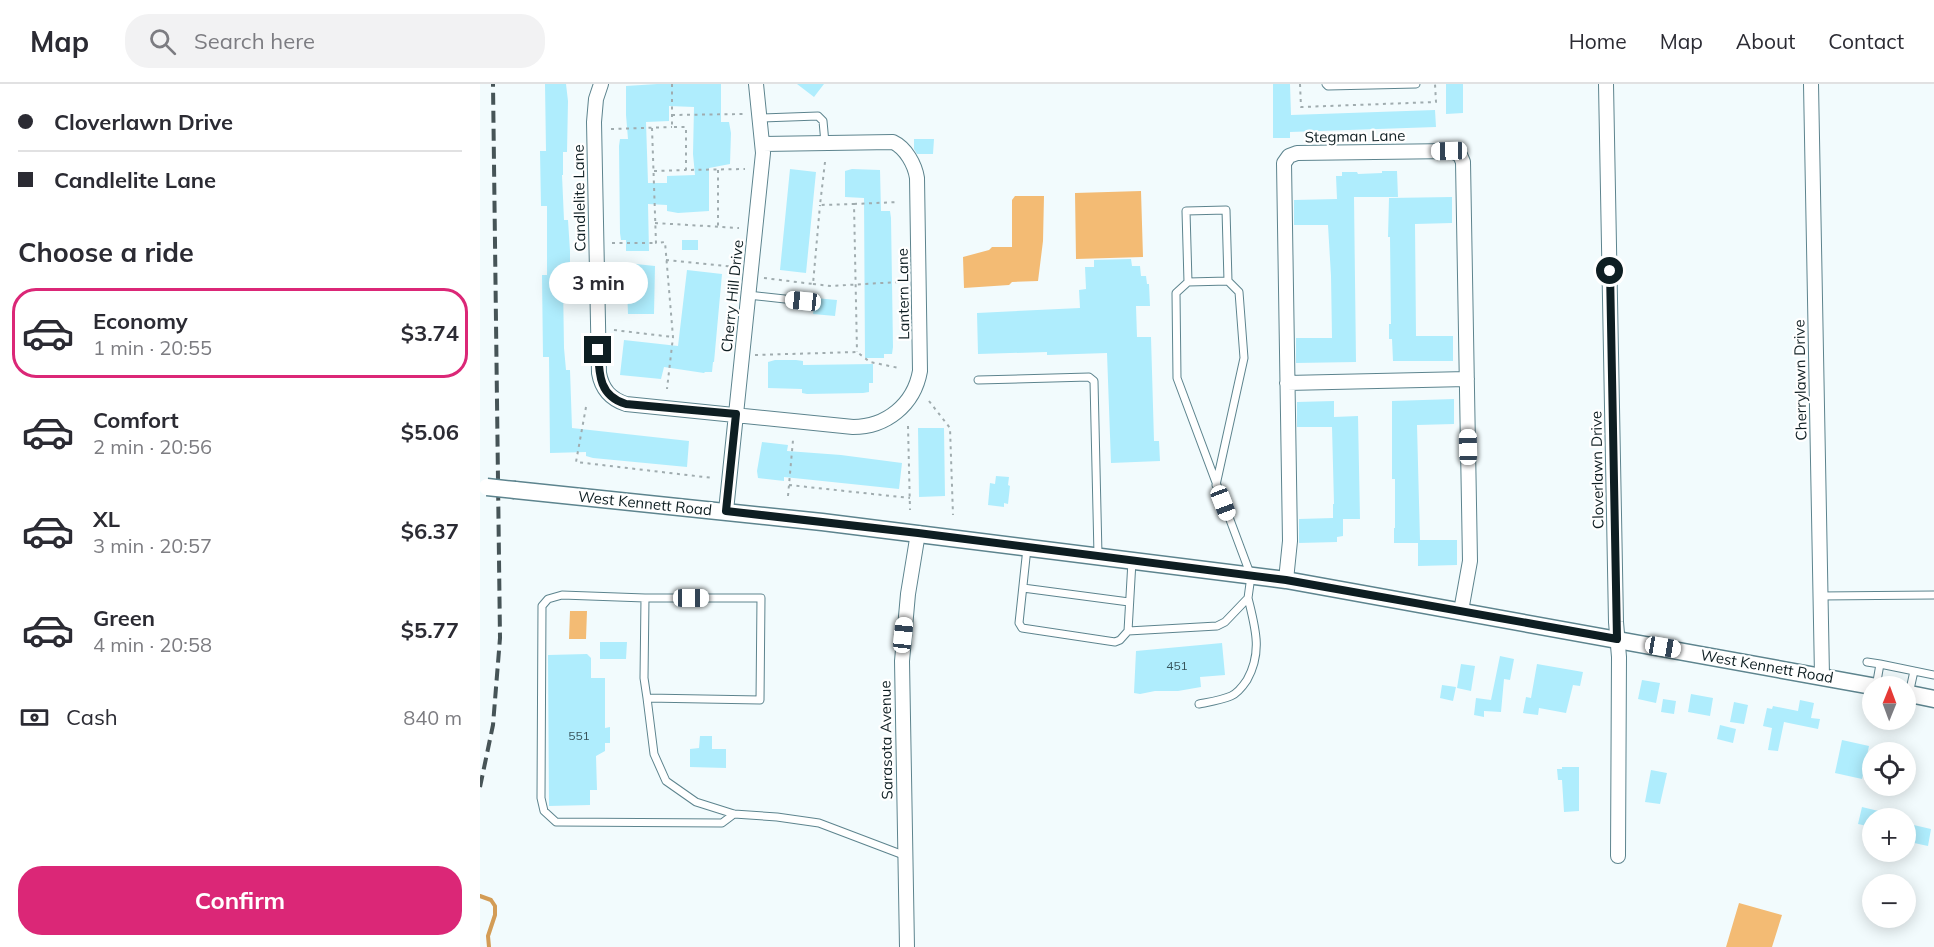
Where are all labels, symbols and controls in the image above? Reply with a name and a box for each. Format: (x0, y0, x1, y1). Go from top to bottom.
search box (125, 14, 545, 68)
text: Map (30, 24, 89, 59)
icon: search (146, 25, 179, 58)
text: Search here (194, 27, 315, 55)
text: Home (1569, 28, 1627, 54)
text: Map (1660, 28, 1703, 54)
text: About (1736, 28, 1795, 54)
text: Contact (1828, 28, 1904, 54)
text: Cloverlawn Drive (54, 108, 233, 136)
street label: Stegman Lane (1304, 126, 1406, 146)
car (1431, 142, 1467, 160)
street label: Candlelite Lane (569, 144, 589, 252)
text: Candlelite Lane (54, 166, 216, 194)
text: Choose a ride (18, 235, 194, 269)
street label: Cherry Hill Drive (717, 239, 747, 353)
street label: Lantern Lane (893, 248, 913, 340)
route start (1596, 257, 1623, 284)
callout: 3 min (548, 263, 648, 305)
text: 3 min (572, 270, 625, 295)
car (784, 290, 822, 312)
icon: car (21, 306, 75, 360)
text: Economy (93, 307, 188, 335)
text: $3.74 (401, 319, 459, 347)
street label: Cherrylawn Drive (1789, 319, 1811, 441)
text: 1 min · 20:55 (93, 335, 212, 360)
route end (584, 336, 611, 363)
icon: car (21, 405, 75, 459)
text: Comfort (93, 406, 179, 434)
street label: Cloverlawn Drive (1586, 411, 1608, 529)
text: $5.06 (401, 418, 459, 446)
car (1459, 429, 1477, 465)
text: 2 min · 20:56 (93, 434, 212, 459)
car (1208, 483, 1238, 523)
street label: West Kennett Road (577, 487, 713, 519)
icon: car (21, 504, 75, 558)
text: XL (93, 505, 120, 533)
text: $6.37 (401, 517, 459, 545)
text: 3 min · 20:57 (93, 533, 212, 558)
car (673, 589, 709, 607)
icon: car (21, 603, 75, 657)
text: Green (93, 604, 155, 632)
text: $5.77 (401, 616, 459, 644)
car (892, 616, 914, 654)
text: 4 min · 20:58 (93, 632, 212, 657)
car (1644, 635, 1682, 659)
street label: West Kennett Road (1699, 645, 1835, 687)
house number: 451 (1166, 658, 1188, 673)
north arrow (1862, 676, 1916, 730)
map controls (1862, 676, 1916, 928)
street label: Sarasota Avenue (875, 680, 897, 800)
icon: cash (18, 701, 51, 734)
text: Cash (66, 703, 118, 731)
text: 840 m (403, 705, 462, 730)
house number: 551 (568, 728, 590, 743)
button: locate (1862, 742, 1916, 796)
button: + (1862, 808, 1916, 862)
button: Confirm (18, 866, 462, 935)
button: − (1862, 874, 1916, 928)

